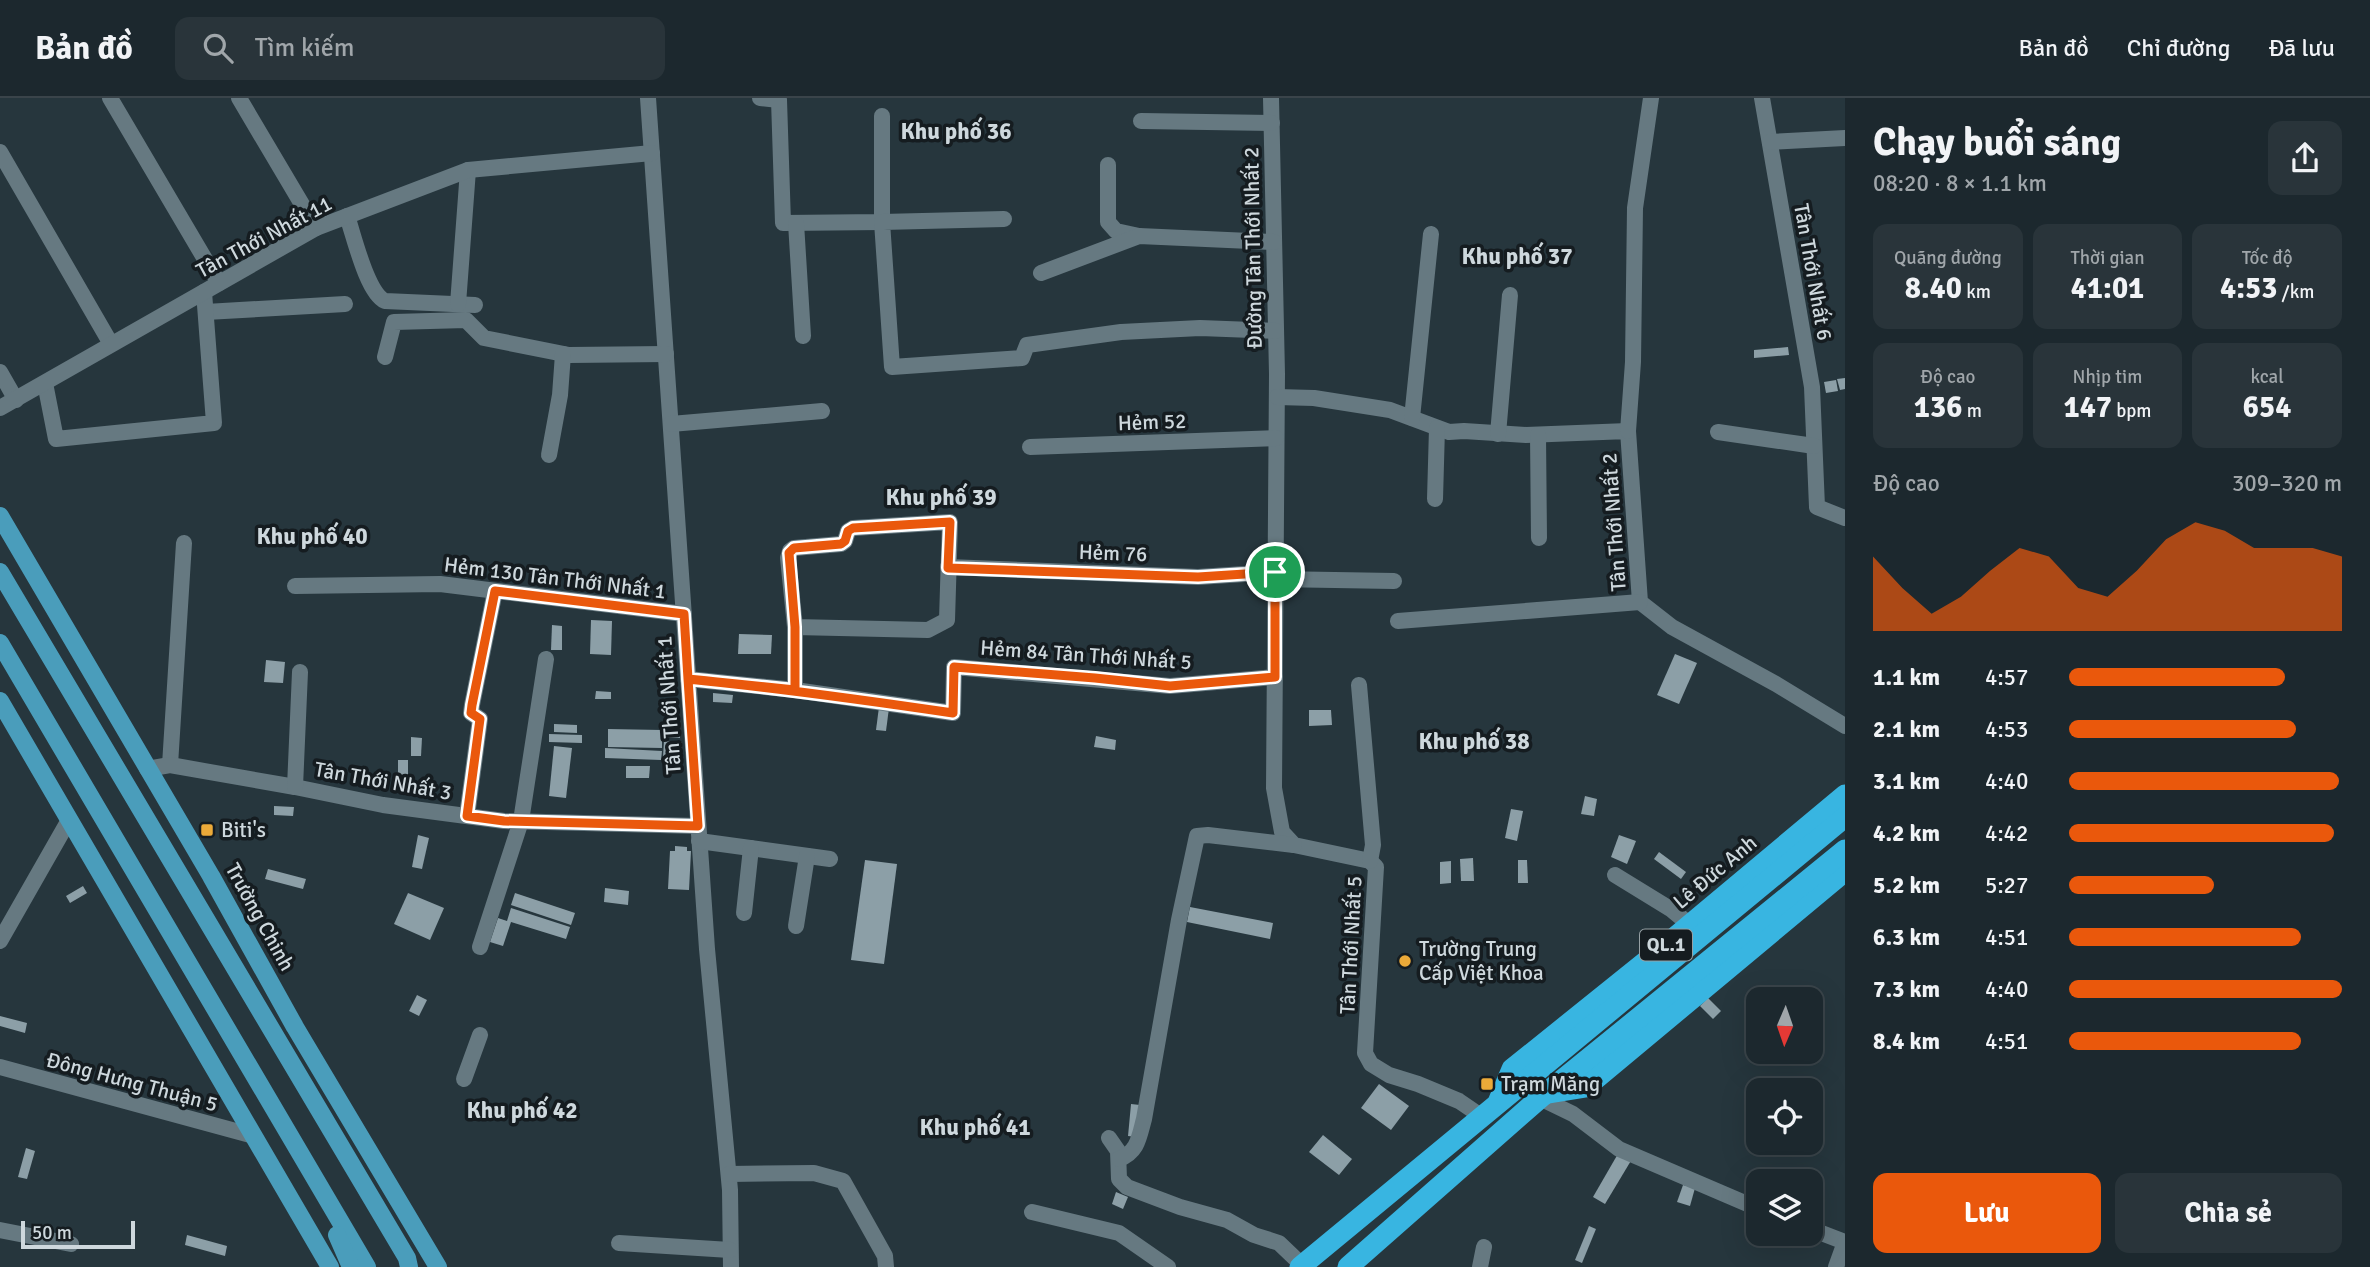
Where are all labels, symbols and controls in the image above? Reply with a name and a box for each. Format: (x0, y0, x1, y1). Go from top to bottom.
search box (175, 17, 665, 80)
text: Bản đồ (35, 28, 133, 69)
icon: search (199, 29, 237, 67)
text: Tìm kiếm (255, 32, 355, 64)
text: Bản đồ (2018, 33, 2089, 63)
text: Chỉ đường (2127, 33, 2230, 63)
text: Đã lưu (2268, 33, 2335, 63)
district label: Khu phố 36 (900, 117, 1012, 146)
text: Chạy buổi sáng (1873, 119, 2121, 166)
button: share (2268, 121, 2342, 195)
street label: Đường Tân Thới Nhất 2 (1238, 147, 1268, 349)
text: 08:20 · 8 × 1.1 km (1873, 169, 2047, 198)
street label: Tân Thới Nhất 11 (192, 190, 336, 284)
street label: Tân Thới Nhất 6 (1788, 201, 1838, 343)
district label: Khu phố 37 (1461, 242, 1573, 271)
text: Quãng đường (1894, 246, 2002, 270)
text: Thời gian (2070, 246, 2145, 270)
text: Tốc độ (2242, 246, 2293, 270)
text: 8.40 (1905, 270, 1962, 307)
text: 41:01 (2071, 270, 2144, 307)
text: 4:53 (2220, 270, 2277, 307)
text: km (1962, 280, 1991, 304)
text: /km (2277, 280, 2314, 304)
text: Độ cao (1920, 365, 1975, 389)
text: Nhịp tim (2073, 365, 2142, 389)
text: kcal (2251, 365, 2284, 389)
text: 136 (1914, 389, 1962, 426)
text: 147 (2063, 389, 2112, 426)
text: 654 (2243, 389, 2291, 426)
text: m (1962, 399, 1982, 423)
text: bpm (2112, 399, 2152, 423)
street label: Hẻm 52 (1117, 408, 1187, 436)
street label: Tân Thới Nhất 2 (1596, 452, 1632, 592)
text: Độ cao (1873, 469, 1940, 498)
text: 309–320 m (2232, 469, 2342, 498)
district label: Khu phố 39 (885, 483, 997, 512)
district label: Khu phố 40 (256, 522, 368, 551)
street label: Hẻm 76 (1078, 539, 1148, 567)
pin (1245, 542, 1305, 602)
street label: Hẻm 130 Tân Thới Nhất 1 (443, 551, 667, 605)
icon: arrive (1256, 553, 1294, 591)
street label: Tân Thới Nhất 1 (651, 635, 687, 775)
street label: Hẻm 84 Tân Thới Nhất 5 (979, 635, 1193, 675)
text: 1.1 km (1873, 663, 1940, 692)
text: 4:57 (1985, 663, 2028, 692)
text: 2.1 km (1873, 715, 1940, 744)
text: 4:53 (1985, 715, 2028, 744)
district label: Khu phố 38 (1418, 727, 1530, 756)
street label: Tân Thới Nhất 3 (312, 756, 454, 806)
text: 3.1 km (1873, 767, 1940, 796)
text: 4:40 (1985, 767, 2028, 796)
place label: Biti's (221, 817, 266, 843)
text: 4.2 km (1873, 819, 1940, 848)
text: 4:42 (1985, 819, 2028, 848)
marker: Biti's (199, 822, 215, 838)
street label: Lê Đức Anh (1668, 829, 1762, 915)
street label: Trường Chinh (220, 858, 300, 976)
text: 5.2 km (1873, 871, 1940, 900)
text: 5:27 (1985, 871, 2028, 900)
street label: Tân Thới Nhất 5 (1334, 875, 1368, 1015)
text: 6.3 km (1873, 923, 1940, 952)
text: 4:51 (1985, 923, 2028, 952)
road number: QL.1 (1640, 930, 1692, 960)
place label: Trường Trung Cấp Việt Khoa (1419, 936, 1544, 986)
marker: Trường Trung Cấp Việt Khoa (1397, 953, 1413, 969)
text: 7.3 km (1873, 975, 1940, 1004)
text: 4:40 (1985, 975, 2028, 1004)
north arrow (1746, 987, 1824, 1064)
map controls (1746, 987, 1823, 1246)
text: 8.4 km (1873, 1027, 1940, 1056)
text: 4:51 (1985, 1027, 2028, 1056)
street label: Đông Hưng Thuận 5 (43, 1047, 221, 1117)
place label: Trạm Măng (1501, 1071, 1600, 1097)
marker: Trạm Măng (1479, 1076, 1495, 1092)
button: locate (1746, 1078, 1823, 1155)
district label: Khu phố 42 (466, 1096, 578, 1125)
district label: Khu phố 41 (919, 1113, 1031, 1142)
button: layers (1746, 1169, 1823, 1246)
button: Lưu (1873, 1173, 2101, 1253)
button: Chia sẻ (2115, 1173, 2342, 1253)
scale bar (21, 1218, 135, 1250)
text: 50 m (32, 1221, 72, 1245)

